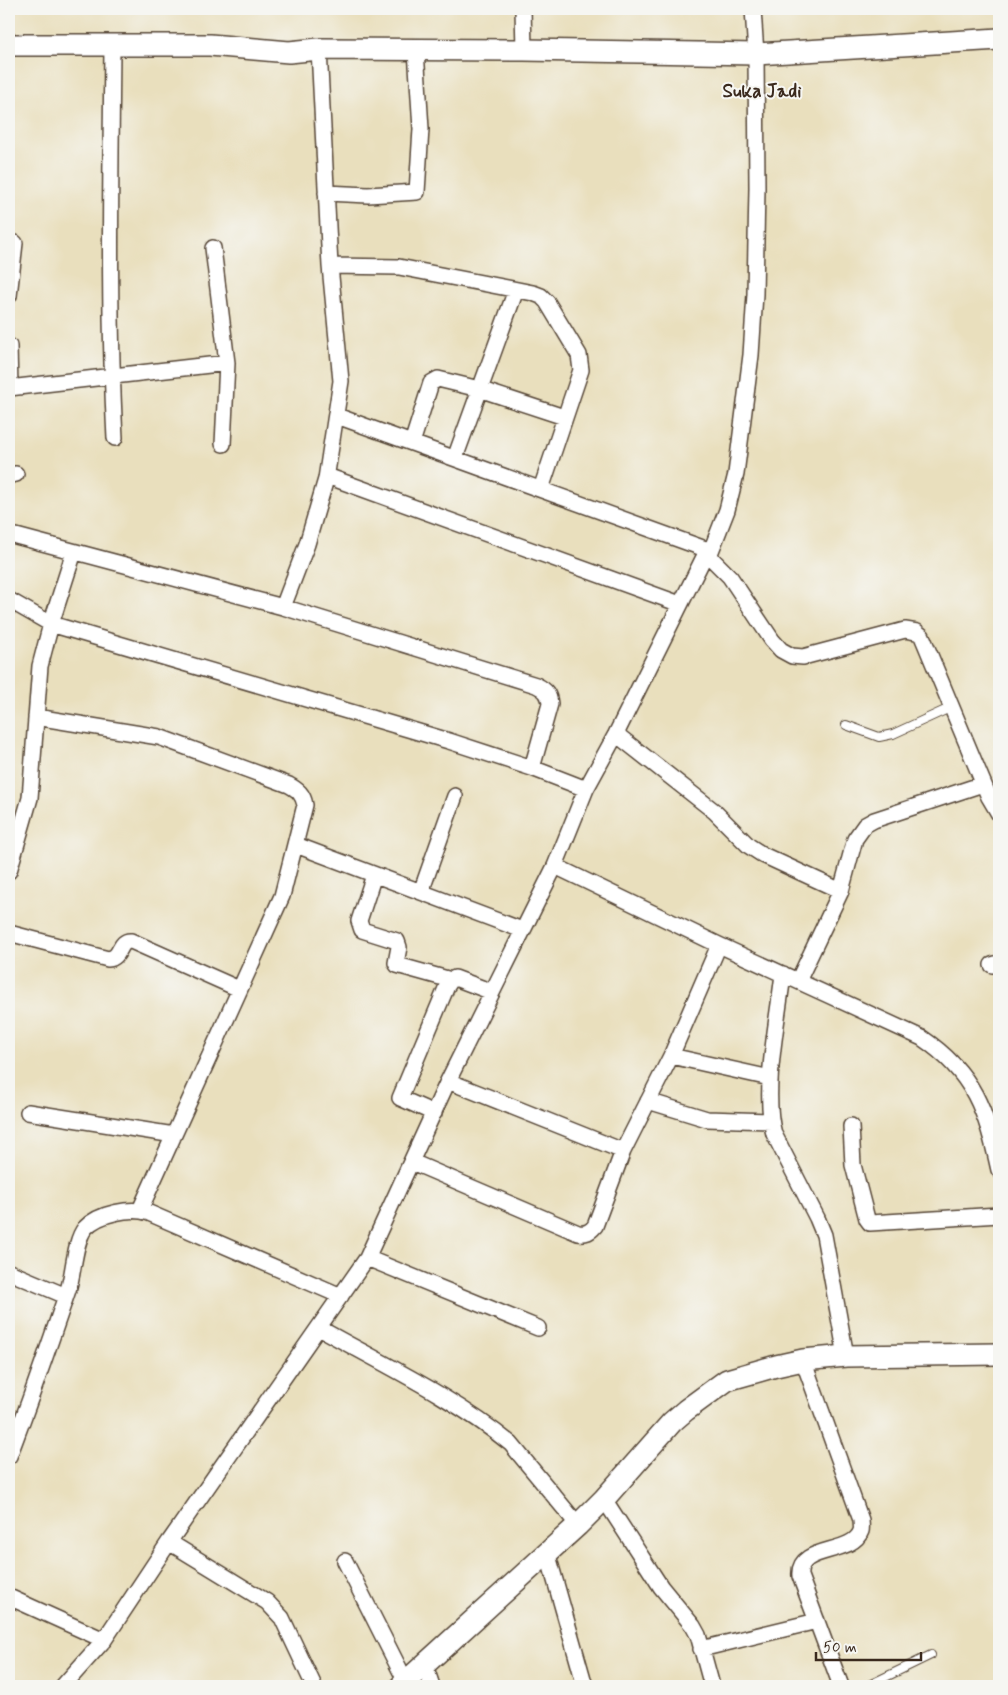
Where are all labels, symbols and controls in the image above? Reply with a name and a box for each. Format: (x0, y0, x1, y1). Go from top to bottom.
district label: Suka Jadi (722, 79, 802, 104)
scale bar (816, 1630, 920, 1662)
text: 50 m (823, 1638, 857, 1658)

